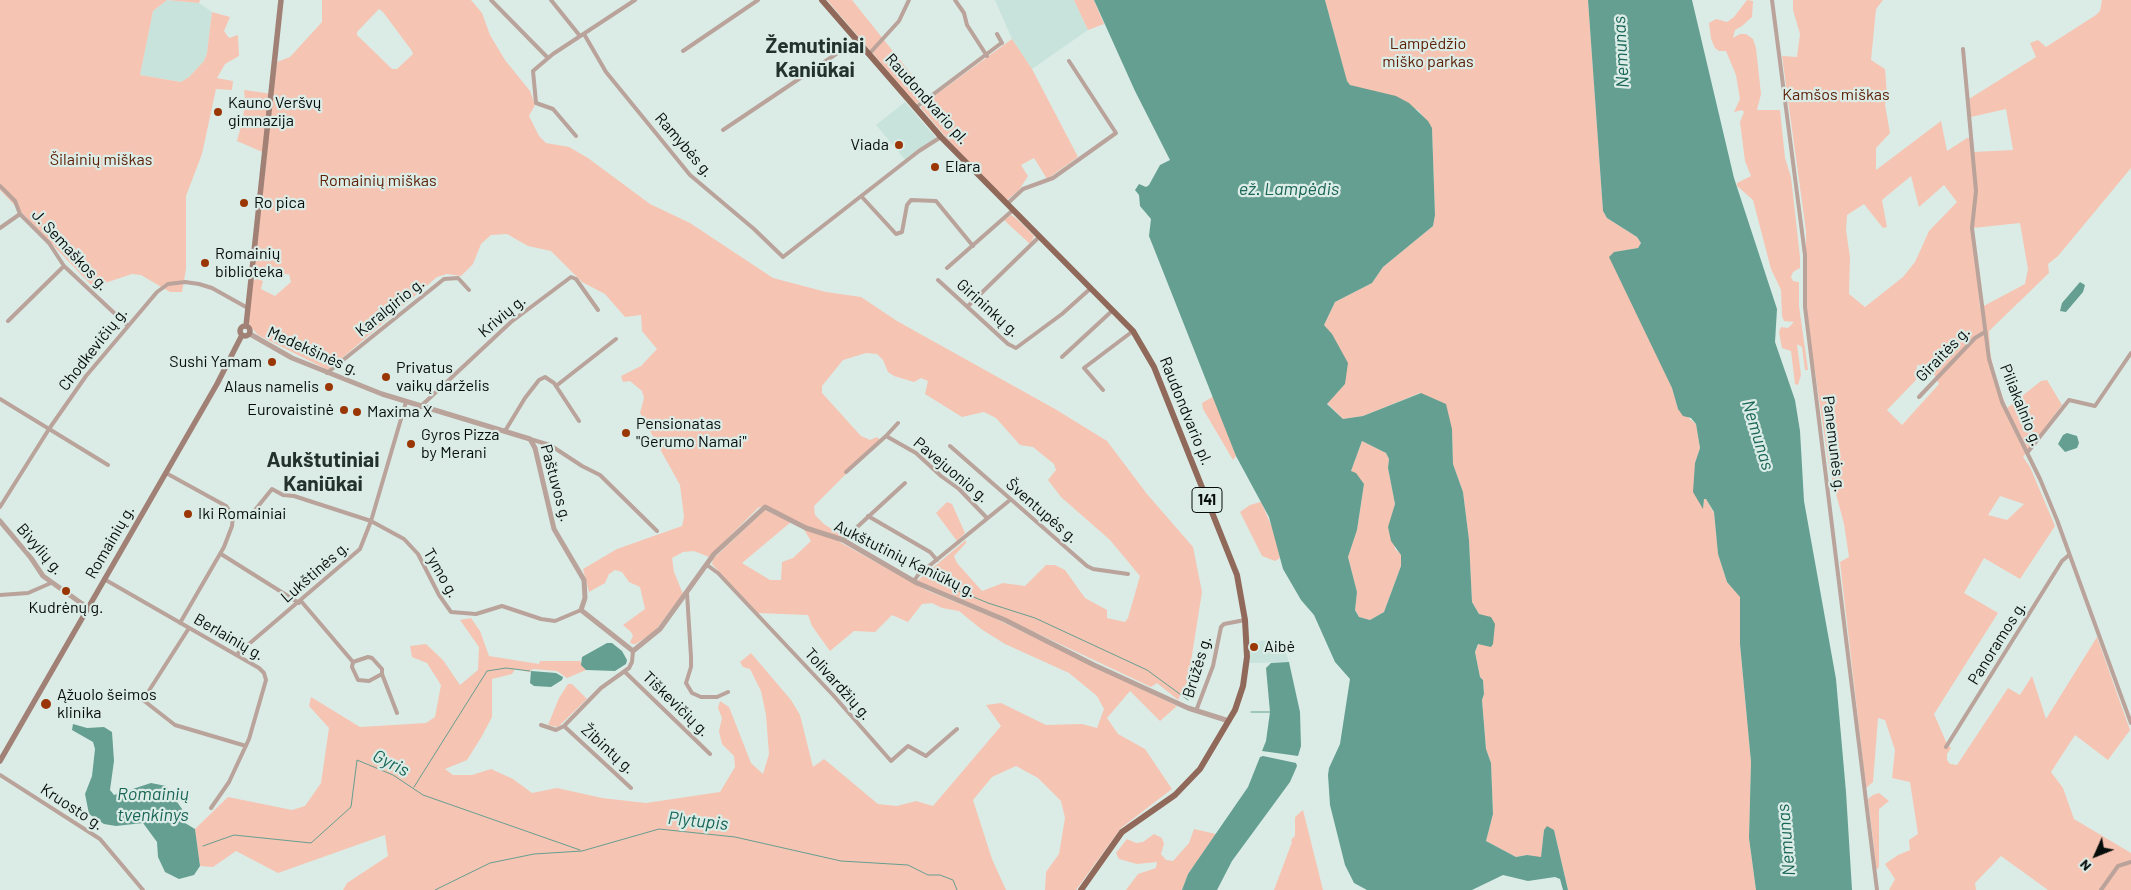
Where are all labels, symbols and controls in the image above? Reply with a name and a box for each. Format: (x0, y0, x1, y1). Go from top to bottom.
water label: Nemunas (1608, 15, 1634, 89)
district label: Žemutiniai Kaniūkai (766, 33, 864, 83)
park label: Lampėdžio miško parkas (1382, 34, 1474, 72)
street label: Raudondvario pl. (881, 50, 973, 148)
park label: Kamšos miškas (1782, 85, 1890, 105)
place label: Kauno Veršvų gimnazija (228, 93, 321, 131)
marker: Kauno Veršvų gimnazija (212, 106, 224, 118)
street label: Ramybės g. (651, 109, 717, 181)
place label: Viada (850, 135, 889, 155)
marker: Viada (893, 139, 905, 151)
park label: Šilainių miškas (50, 150, 152, 170)
place label: Elara (945, 157, 981, 177)
marker: Elara (929, 161, 941, 173)
park label: Romainių miškas (319, 171, 437, 191)
water label: ež. Lampėdis (1239, 178, 1339, 200)
place label: Ro pica (254, 193, 305, 213)
marker: Ro pica (238, 197, 250, 209)
street label: J. Semaškos g. (28, 205, 112, 295)
place label: Romainių biblioteka (215, 244, 283, 282)
marker: Romainių biblioteka (199, 257, 211, 269)
street label: Karalgirio g. (352, 273, 428, 341)
street label: Girininkų g. (953, 275, 1023, 341)
street label: Krivių g. (474, 291, 530, 341)
street label: Chodkevičių g. (54, 303, 132, 395)
street label: Medekšinės g. (264, 322, 362, 380)
street label: Giraitės g. (1912, 322, 1974, 386)
place label: Sushi Yamam (169, 352, 262, 372)
street label: Raudondvario pl. (1155, 354, 1217, 468)
marker: Sushi Yamam (266, 356, 278, 368)
place label: Privatus vaikų darželis (396, 358, 489, 396)
street label: Piliakalnio g. (1996, 361, 2046, 449)
marker: Privatus vaikų darželis (380, 371, 392, 383)
place label: Alaus namelis (224, 377, 319, 397)
marker: Alaus namelis (323, 381, 335, 393)
street label: Panemunės g. (1819, 395, 1849, 493)
water label: Nemunas (1737, 397, 1779, 473)
place label: Eurovaistinė (247, 400, 334, 420)
place label: Maxima X (367, 402, 432, 422)
marker: Eurovaistinė (338, 404, 350, 416)
marker: Maxima X (351, 406, 363, 418)
place label: Pensionatas "Gerumo Namai" (636, 414, 747, 452)
place label: Gyros Pizza by Merani (421, 425, 500, 463)
marker: Pensionatas "Gerumo Namai" (620, 427, 632, 439)
street label: Pavejuonio g. (910, 433, 992, 507)
marker: Gyros Pizza by Merani (405, 438, 417, 450)
street label: Paštuvos g. (536, 442, 576, 524)
district label: Aukštutiniai Kaniūkai (266, 447, 380, 497)
street label: Šventupės g. (1002, 474, 1082, 548)
road number: 141 (1192, 488, 1222, 512)
street label: Romainių g. (81, 502, 139, 582)
place label: Iki Romainiai (198, 504, 286, 524)
marker: Iki Romainiai (182, 508, 194, 520)
street label: Aukštutinių Kaniūkų g. (831, 516, 979, 602)
street label: Bivylių g. (13, 519, 67, 579)
street label: Lukštinės g. (277, 537, 353, 607)
street label: Tymo g. (419, 545, 463, 601)
marker: Kudrėnų g. (60, 585, 72, 597)
place label: Kudrėnų g. (29, 598, 103, 618)
street label: Panoramos g. (1964, 598, 2030, 688)
street label: Berlainių g. (190, 609, 268, 665)
street label: Brūžės g. (1178, 634, 1216, 700)
place label: Aibė (1264, 637, 1295, 657)
marker: Aibė (1248, 641, 1260, 653)
street label: Tolivardžių g. (801, 644, 875, 724)
street label: Tiškevičių g. (639, 667, 713, 741)
place label: Ąžuolo šeimos klinika (57, 685, 157, 723)
marker: Ąžuolo šeimos klinika (39, 697, 53, 711)
street label: Žibintų g. (577, 720, 639, 778)
water label: Gyris (369, 745, 413, 781)
street label: Kruosto g. (37, 780, 107, 834)
water label: Romainių tvenkinys (117, 783, 189, 826)
water label: Nemunas (1772, 803, 1800, 877)
water label: Plytupis (667, 807, 729, 835)
north arrow (2071, 830, 2121, 880)
text: N (2076, 857, 2094, 875)

